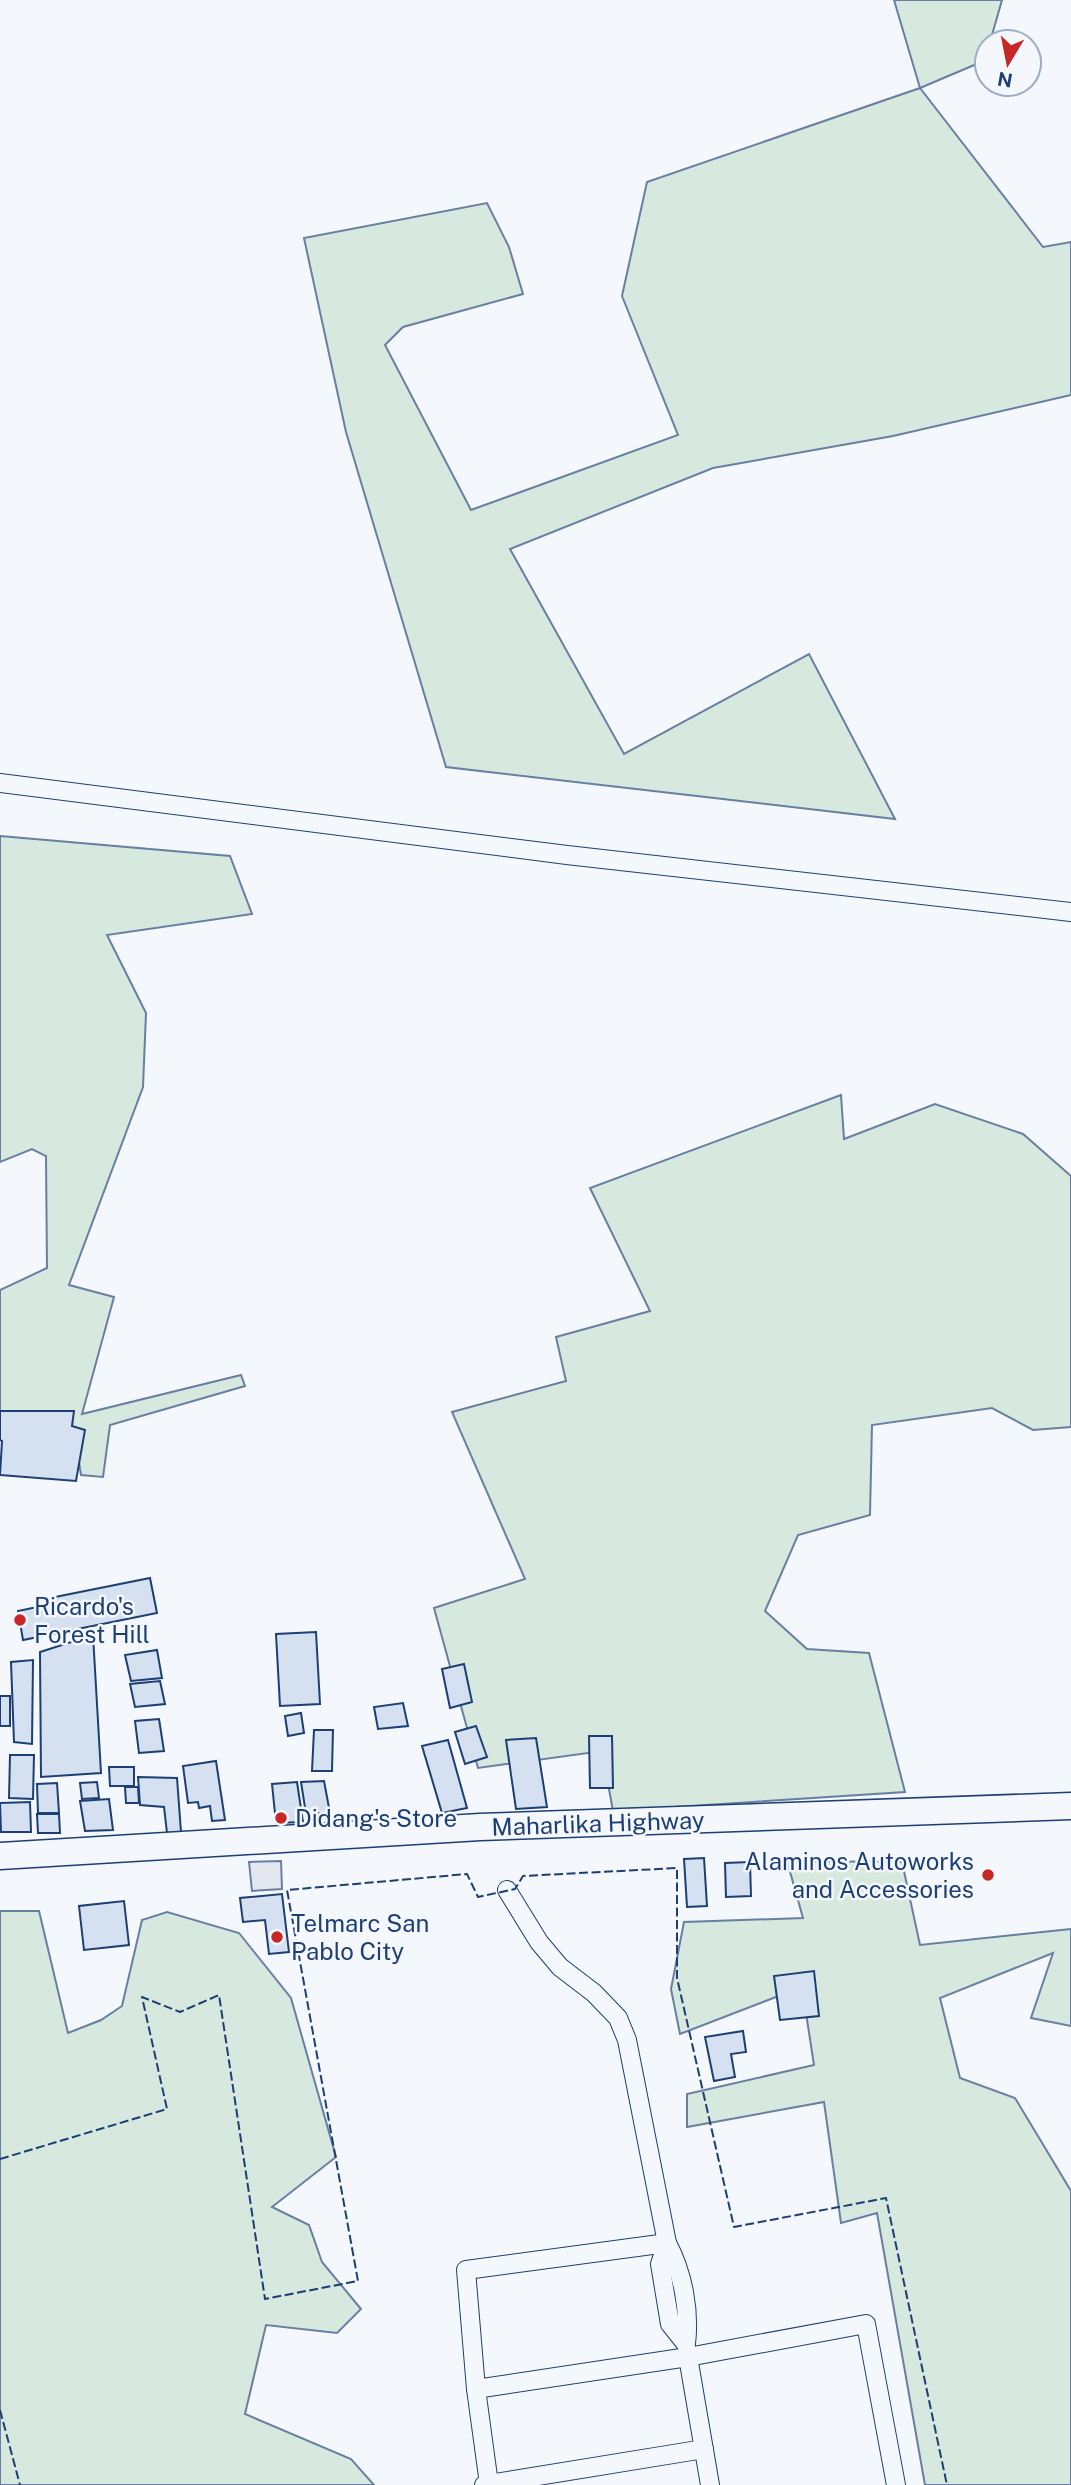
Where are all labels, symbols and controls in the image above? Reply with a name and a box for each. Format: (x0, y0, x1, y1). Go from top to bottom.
north arrow (973, 28, 1043, 98)
text: N (996, 68, 1014, 92)
place label: Ricardo's Forest Hill (34, 1592, 150, 1648)
marker: Ricardo's Forest Hill (12, 1612, 28, 1628)
place label: Didang's Store (295, 1804, 457, 1832)
street label: Maharlika Highway (491, 1805, 705, 1841)
marker: Didang's Store (273, 1810, 289, 1826)
place label: Alaminos Autoworks and Accessories (744, 1847, 974, 1903)
marker: Alaminos Autoworks and Accessories (980, 1867, 996, 1883)
place label: Telmarc San Pablo City (291, 1909, 429, 1965)
marker: Telmarc San Pablo City (269, 1929, 285, 1945)

